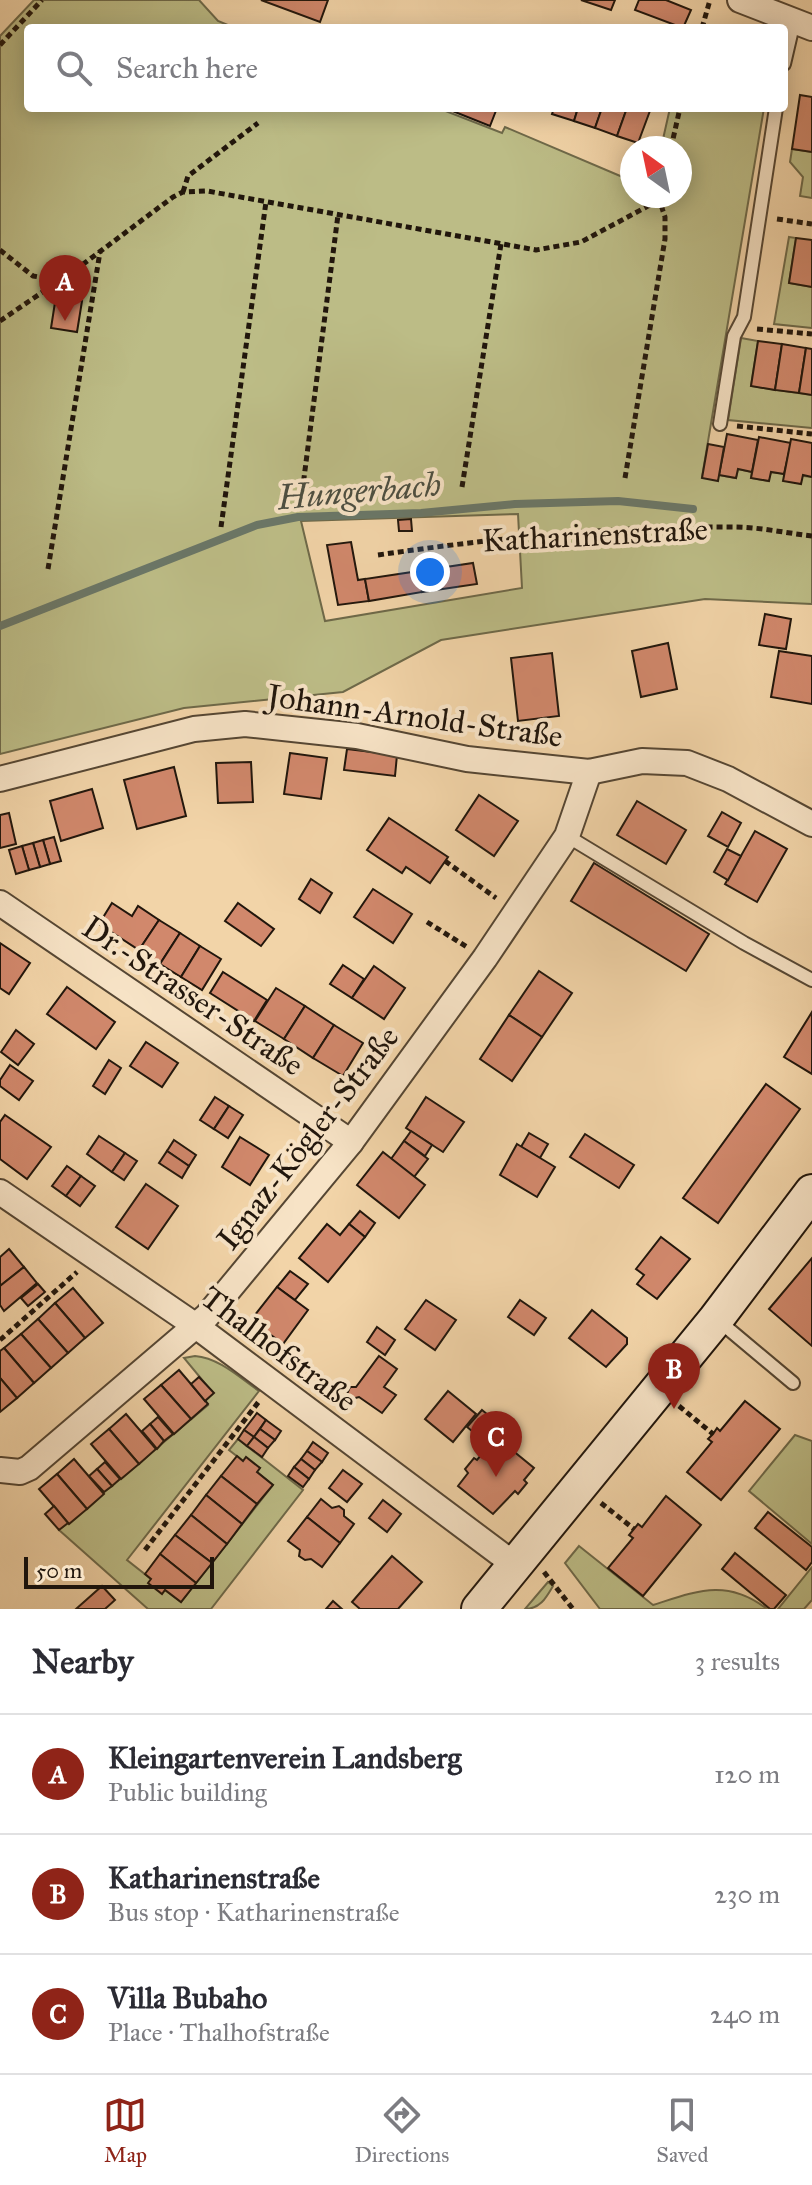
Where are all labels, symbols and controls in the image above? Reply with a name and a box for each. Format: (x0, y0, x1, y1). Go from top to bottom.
search box (24, 24, 788, 112)
icon: search (52, 46, 96, 90)
text: Search here (116, 50, 258, 86)
north arrow (620, 136, 692, 208)
pin: A (39, 255, 91, 321)
water label: Hungerbach (274, 463, 443, 519)
street label: Katharinenstraße (481, 510, 709, 560)
your location (410, 552, 450, 592)
street label: Johann-Arnold-Straße (262, 676, 565, 756)
street label: Dr.-Strasser-Straße (75, 908, 311, 1084)
street label: Ignaz-Kögler-Straße (209, 1019, 407, 1257)
street label: Thalhofstraße (193, 1278, 365, 1420)
pin: B (648, 1343, 700, 1409)
pin: C (470, 1411, 522, 1477)
scale bar (24, 1553, 214, 1589)
text: 50 m (36, 1557, 82, 1584)
text: Nearby (32, 1641, 134, 1682)
text: 3 results (695, 1645, 780, 1677)
text: Kleingartenverein Landsberg (108, 1740, 461, 1776)
text: A (49, 1758, 67, 1790)
text: 120 m (714, 1758, 780, 1790)
text: Public building (108, 1776, 267, 1808)
text: Katharinenstraße (108, 1860, 320, 1896)
text: B (49, 1878, 67, 1910)
text: 230 m (714, 1878, 780, 1910)
text: Bus stop · Katharinenstraße (108, 1896, 400, 1928)
text: Villa Bubaho (108, 1980, 267, 2016)
text: C (49, 1998, 67, 2030)
text: 240 m (710, 1998, 780, 2030)
text: Place · Thalhofstraße (108, 2016, 330, 2048)
tab: Map (103, 2093, 147, 2168)
tab: Directions (354, 2093, 449, 2168)
tab: Saved (656, 2093, 708, 2168)

